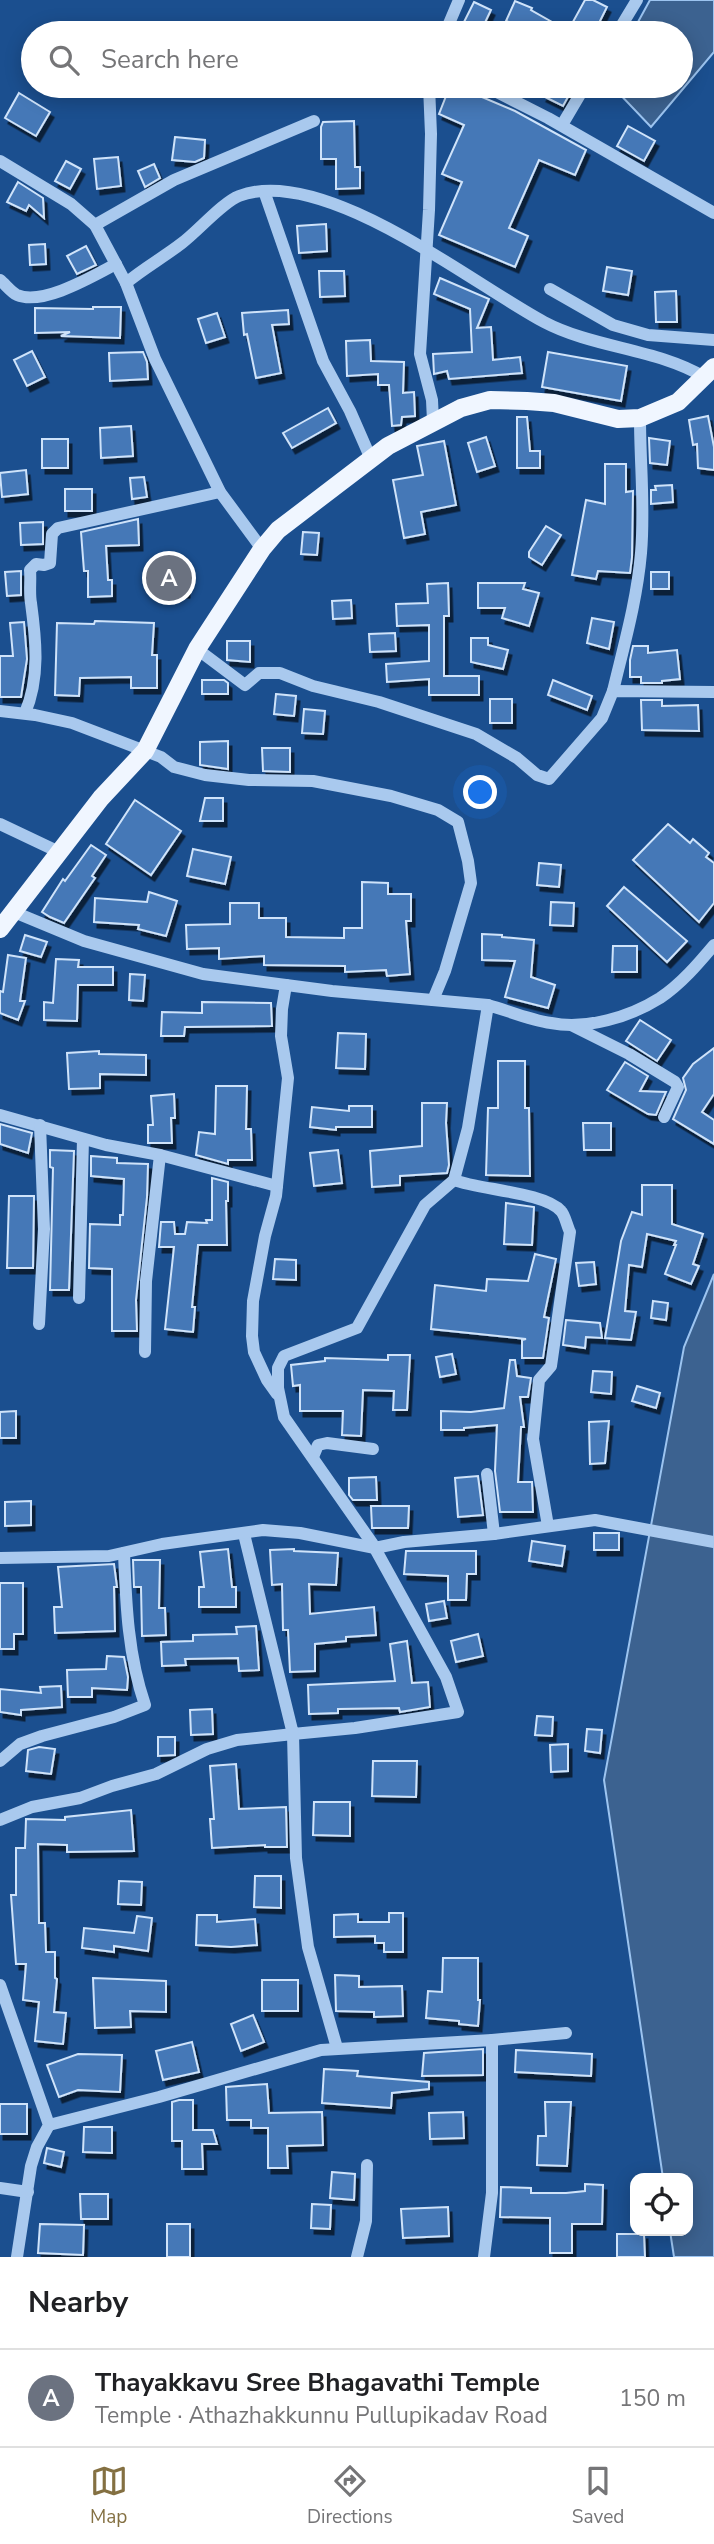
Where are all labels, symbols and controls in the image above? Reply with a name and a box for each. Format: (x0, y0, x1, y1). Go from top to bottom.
search box (21, 21, 693, 98)
icon: search (45, 41, 83, 79)
text: Search here (101, 42, 239, 77)
pin: A (146, 552, 192, 604)
your location (463, 775, 497, 809)
map controls (630, 2173, 693, 2236)
button: locate (630, 2173, 693, 2236)
text: Nearby (28, 2282, 128, 2323)
text: Thayakkavu Sree Bhagavathi Temple (95, 2365, 540, 2400)
text: A (42, 2383, 60, 2414)
text: 150 m (619, 2383, 686, 2414)
text: Temple · Athazhakkunnu Pullupikadav Road (95, 2400, 548, 2431)
tab: Map (90, 2462, 128, 2530)
tab: Directions (307, 2462, 393, 2530)
tab: Saved (572, 2462, 624, 2530)

